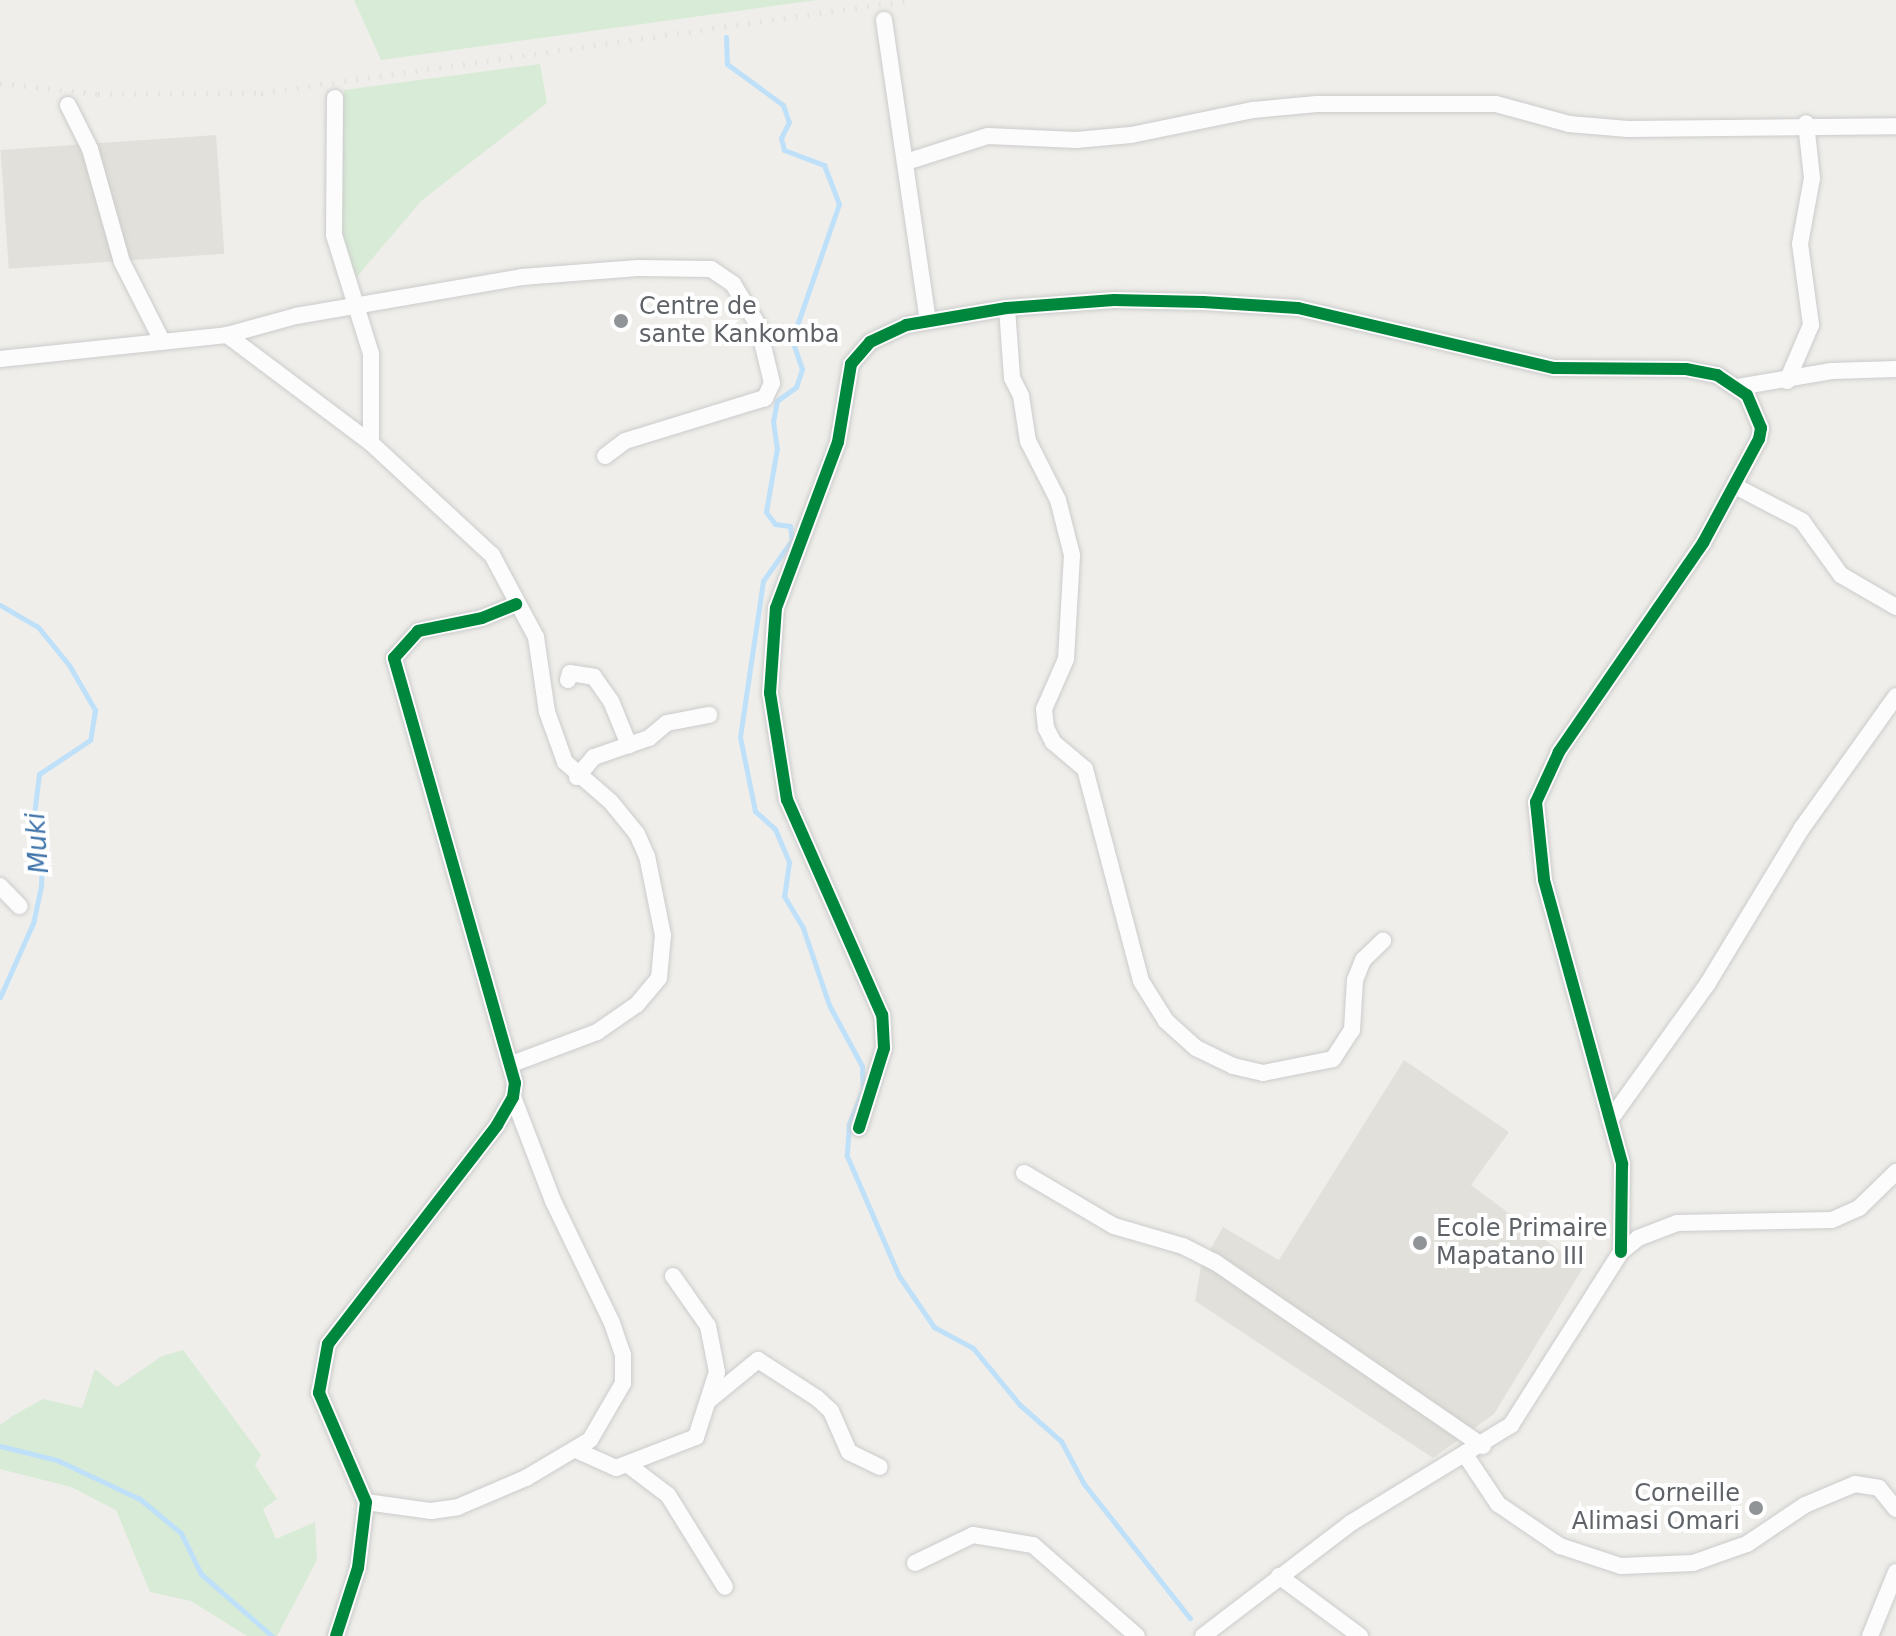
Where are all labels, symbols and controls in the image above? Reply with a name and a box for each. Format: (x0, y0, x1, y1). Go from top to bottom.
place label: Centre de sante Kankomba (639, 293, 840, 349)
marker: Centre de sante Kankomba (610, 310, 632, 332)
water label: Muki (20, 811, 56, 875)
place label: Ecole Primaire Mapatano III (1436, 1215, 1608, 1271)
marker: Ecole Primaire Mapatano III (1411, 1234, 1429, 1252)
place label: Corneille Alimasi Omari (1572, 1480, 1740, 1536)
marker: Corneille Alimasi Omari (1747, 1499, 1765, 1517)

